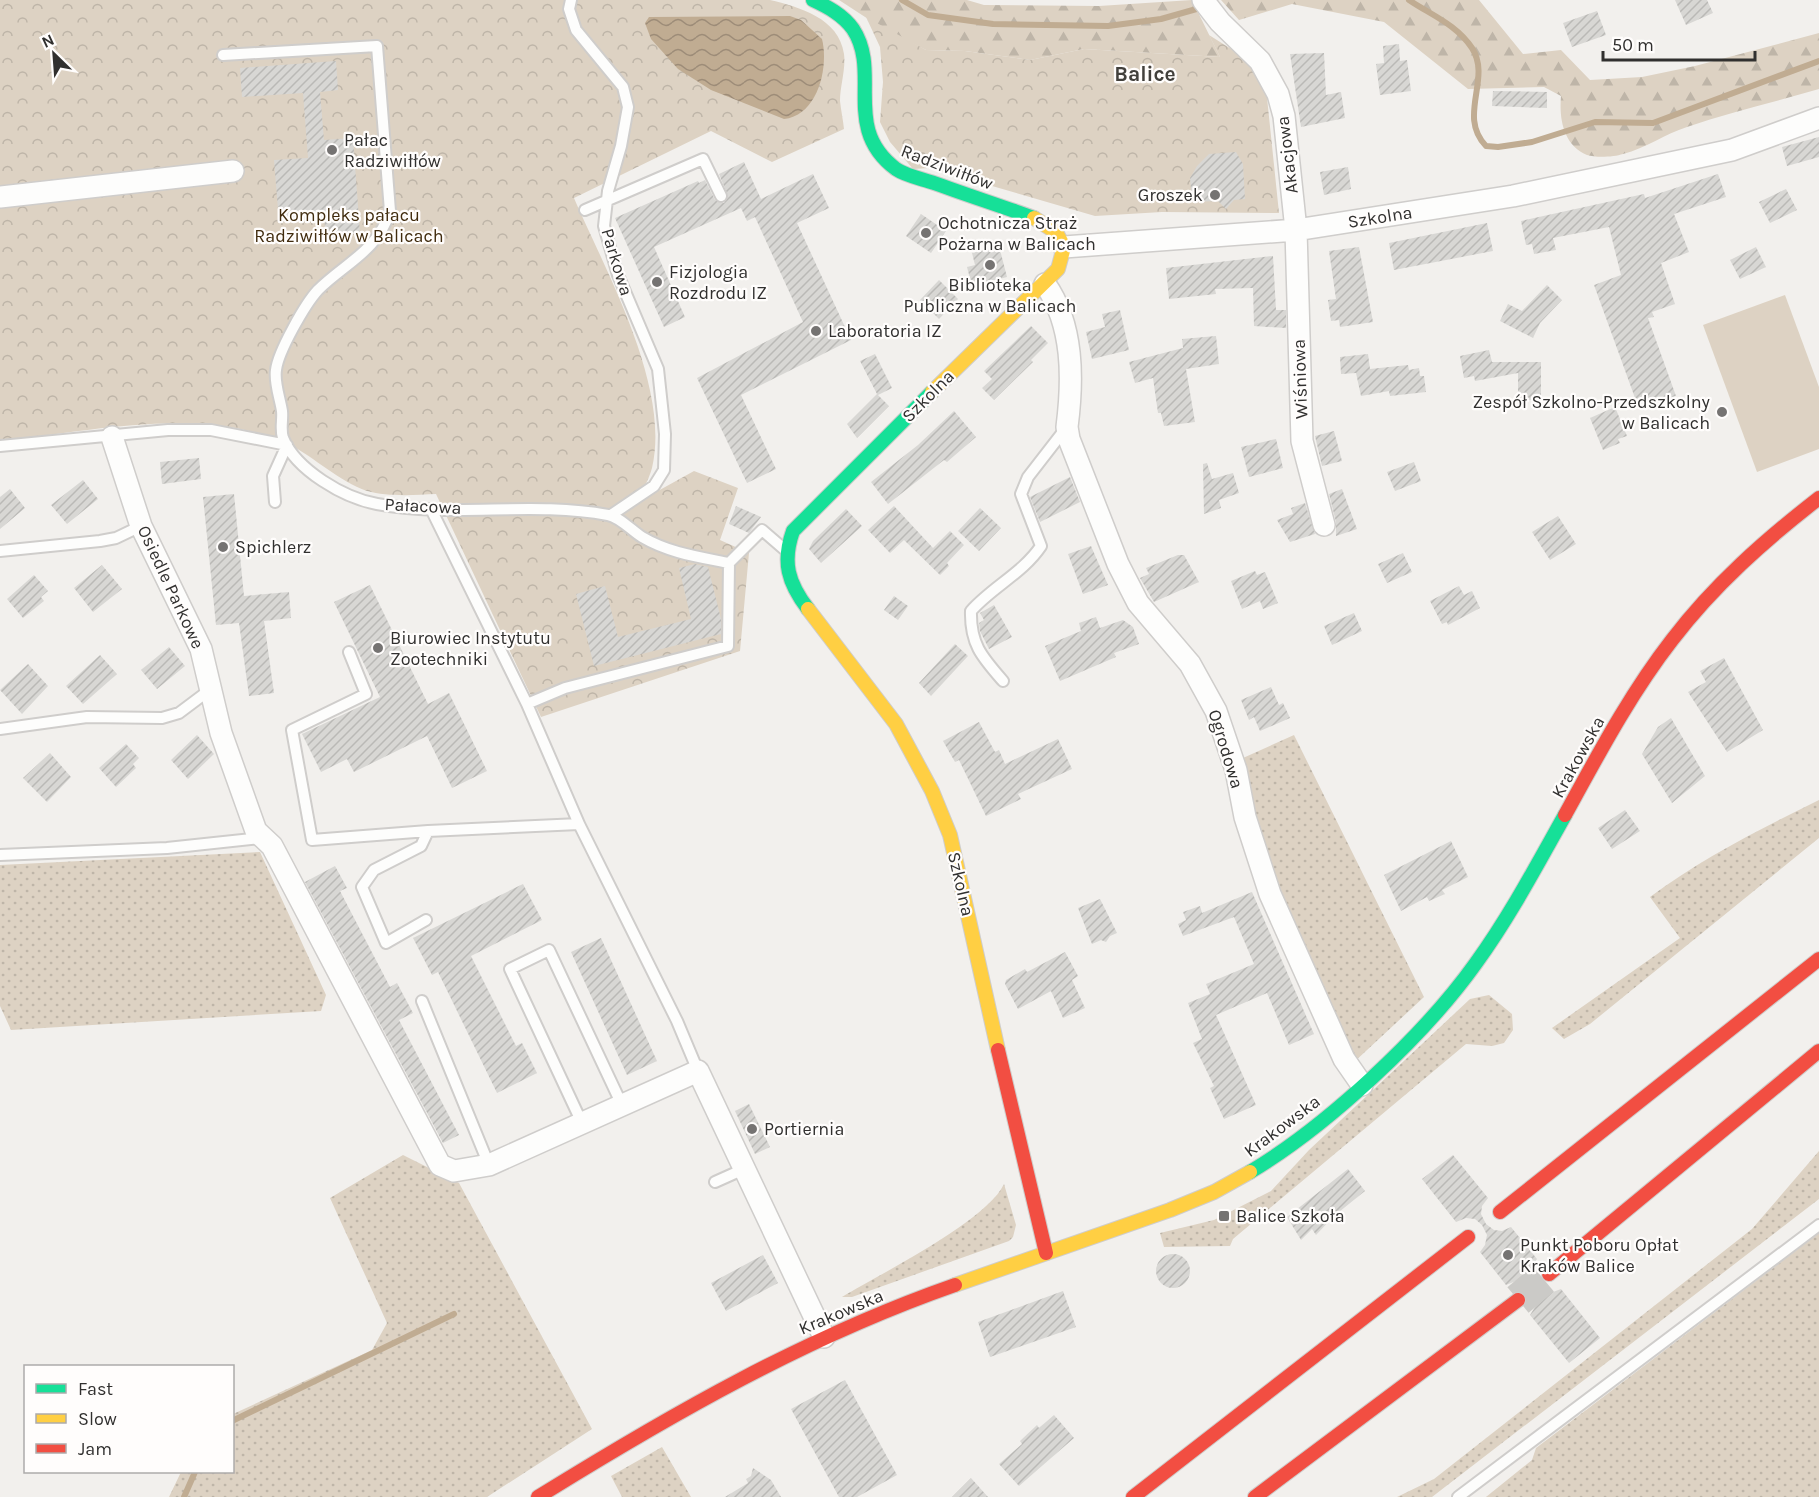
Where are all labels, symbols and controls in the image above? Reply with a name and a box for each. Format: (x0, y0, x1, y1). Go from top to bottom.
north arrow (24, 24, 84, 84)
scale bar (1603, 24, 1754, 62)
text: N (39, 30, 57, 52)
text: 50 m (1612, 34, 1654, 56)
district label: Balice (1114, 62, 1176, 86)
street label: Akacjowa (1271, 115, 1303, 195)
place label: Pałac Radziwiłłów (344, 129, 441, 172)
street label: Radziwiłłów (898, 139, 996, 195)
marker: Pałac Radziwiłłów (325, 143, 339, 157)
place label: Groszek (1138, 184, 1203, 206)
marker: Groszek (1208, 188, 1222, 202)
street label: Szkolna (1346, 201, 1414, 233)
park label: Kompleks pałacu Radziwiłłów w Balicach (254, 204, 444, 247)
place label: Ochotnicza Straż Pożarna w Balicach (938, 212, 1096, 255)
street label: Parkowa (596, 226, 638, 298)
marker: Ochotnicza Straż Pożarna w Balicach (919, 226, 933, 240)
marker: Biblioteka Publiczna w Balicach (983, 258, 997, 272)
place label: Fizjologia Rozdrodu IZ (669, 261, 767, 304)
place label: Biblioteka Publiczna w Balicach (904, 274, 1076, 317)
marker: Fizjologia Rozdrodu IZ (650, 275, 664, 289)
place label: Laboratoria IZ (828, 320, 942, 342)
marker: Laboratoria IZ (809, 324, 823, 338)
street label: Wiśniowa (1288, 339, 1312, 419)
street label: Szkolna (897, 365, 959, 427)
place label: Zespół Szkolno-Przedszkolny w Balicach (1472, 391, 1711, 434)
marker: Zespół Szkolno-Przedszkolny w Balicach (1715, 405, 1729, 419)
street label: Pałacowa (384, 493, 462, 519)
street label: Osiedle Parkowe (133, 522, 209, 652)
place label: Spichlerz (235, 536, 311, 558)
marker: Spichlerz (216, 540, 230, 554)
place label: Biurowiec Instytutu Zootechniki (390, 627, 551, 670)
marker: Biurowiec Instytutu Zootechniki (371, 641, 385, 655)
street label: Ogrodowa (1204, 707, 1248, 791)
street label: Krakowska (1547, 712, 1609, 802)
street label: Szkolna (943, 850, 979, 918)
street label: Krakowska (1239, 1090, 1325, 1162)
place label: Portiernia (764, 1118, 844, 1140)
marker: Portiernia (745, 1122, 759, 1136)
place label: Balice Szkoła (1236, 1205, 1345, 1227)
marker: Balice Szkoła (1217, 1209, 1231, 1223)
place label: Punkt Poboru Opłat Kraków Balice (1520, 1234, 1679, 1277)
marker: Punkt Poboru Opłat Kraków Balice (1501, 1248, 1515, 1262)
street label: Krakowska (795, 1284, 887, 1340)
legend (24, 1365, 234, 1473)
text: Fast (78, 1378, 113, 1400)
text: Slow (78, 1408, 117, 1430)
text: Jam (78, 1438, 112, 1460)

